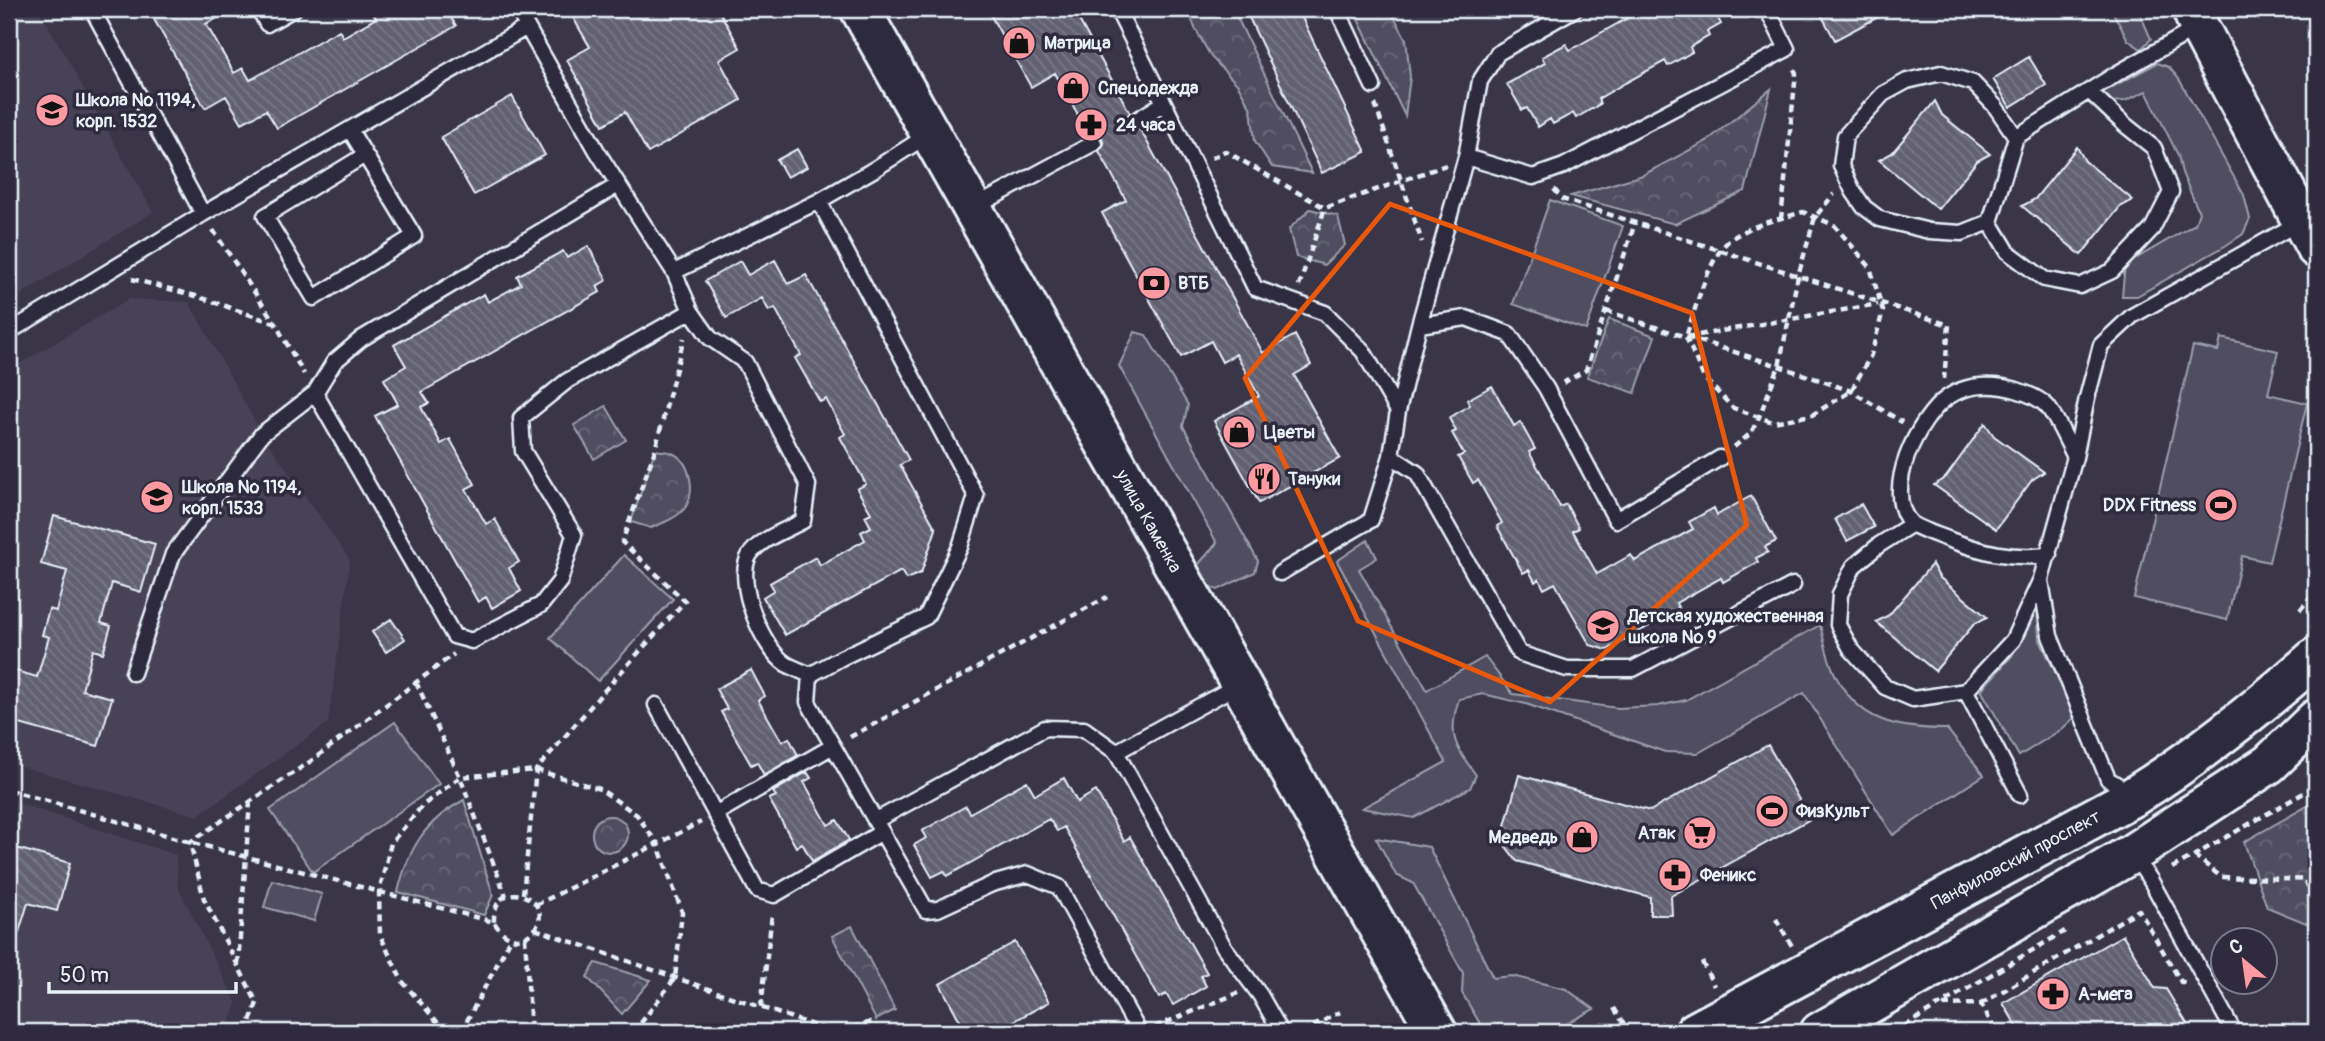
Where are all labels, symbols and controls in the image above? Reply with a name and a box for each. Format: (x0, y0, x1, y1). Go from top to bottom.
shop icon: Матрица (1000, 24, 1038, 62)
place label: Матрица (1044, 32, 1111, 55)
shop icon: Спецодежда (1054, 69, 1092, 107)
place label: Спецодежда (1098, 77, 1199, 100)
place label: Школа № 1194, корп. 1532 (75, 89, 196, 133)
school or university icon: Школа № 1194, корп. 1532 (33, 91, 71, 129)
pharmacy icon: 24 часа (1072, 106, 1110, 144)
place label: 24 часа (1116, 114, 1176, 137)
bank icon: ВТБ (1135, 264, 1173, 302)
place label: ВТБ (1178, 272, 1209, 295)
shop icon: Цветы (1220, 413, 1258, 451)
place label: Цветы (1264, 421, 1315, 444)
restaurant icon: Тануки (1245, 460, 1283, 498)
street label: улица Каменка (1110, 465, 1187, 577)
place label: Тануки (1287, 468, 1340, 491)
place label: Школа № 1194, корп. 1533 (181, 476, 302, 520)
school or university icon: Школа № 1194, корп. 1533 (138, 478, 176, 516)
sports icon: DDX Fitness (2202, 486, 2240, 524)
place label: DDX Fitness (2103, 494, 2197, 517)
place label: Детская художественная школа № 9 (1627, 605, 1824, 649)
school or university icon: Детская художественная школа № 9 (1584, 607, 1622, 645)
sports icon: ФизКульт (1753, 792, 1791, 830)
place label: ФизКульт (1795, 800, 1871, 823)
street label: Панфиловский проспект (1927, 805, 2104, 914)
supermarket icon: Атак (1681, 814, 1719, 852)
shop icon: Медведь (1563, 818, 1601, 856)
place label: Атак (1638, 822, 1676, 845)
place label: Медведь (1489, 826, 1558, 849)
pharmacy icon: Феникс (1656, 856, 1694, 894)
place label: Феникс (1699, 864, 1756, 887)
north arrow (2210, 926, 2280, 996)
text: С (2225, 934, 2247, 960)
scale bar (49, 950, 236, 994)
text: 50 m (60, 962, 109, 989)
pharmacy icon: А-мега (2034, 975, 2072, 1013)
place label: А-мега (2078, 983, 2133, 1006)

